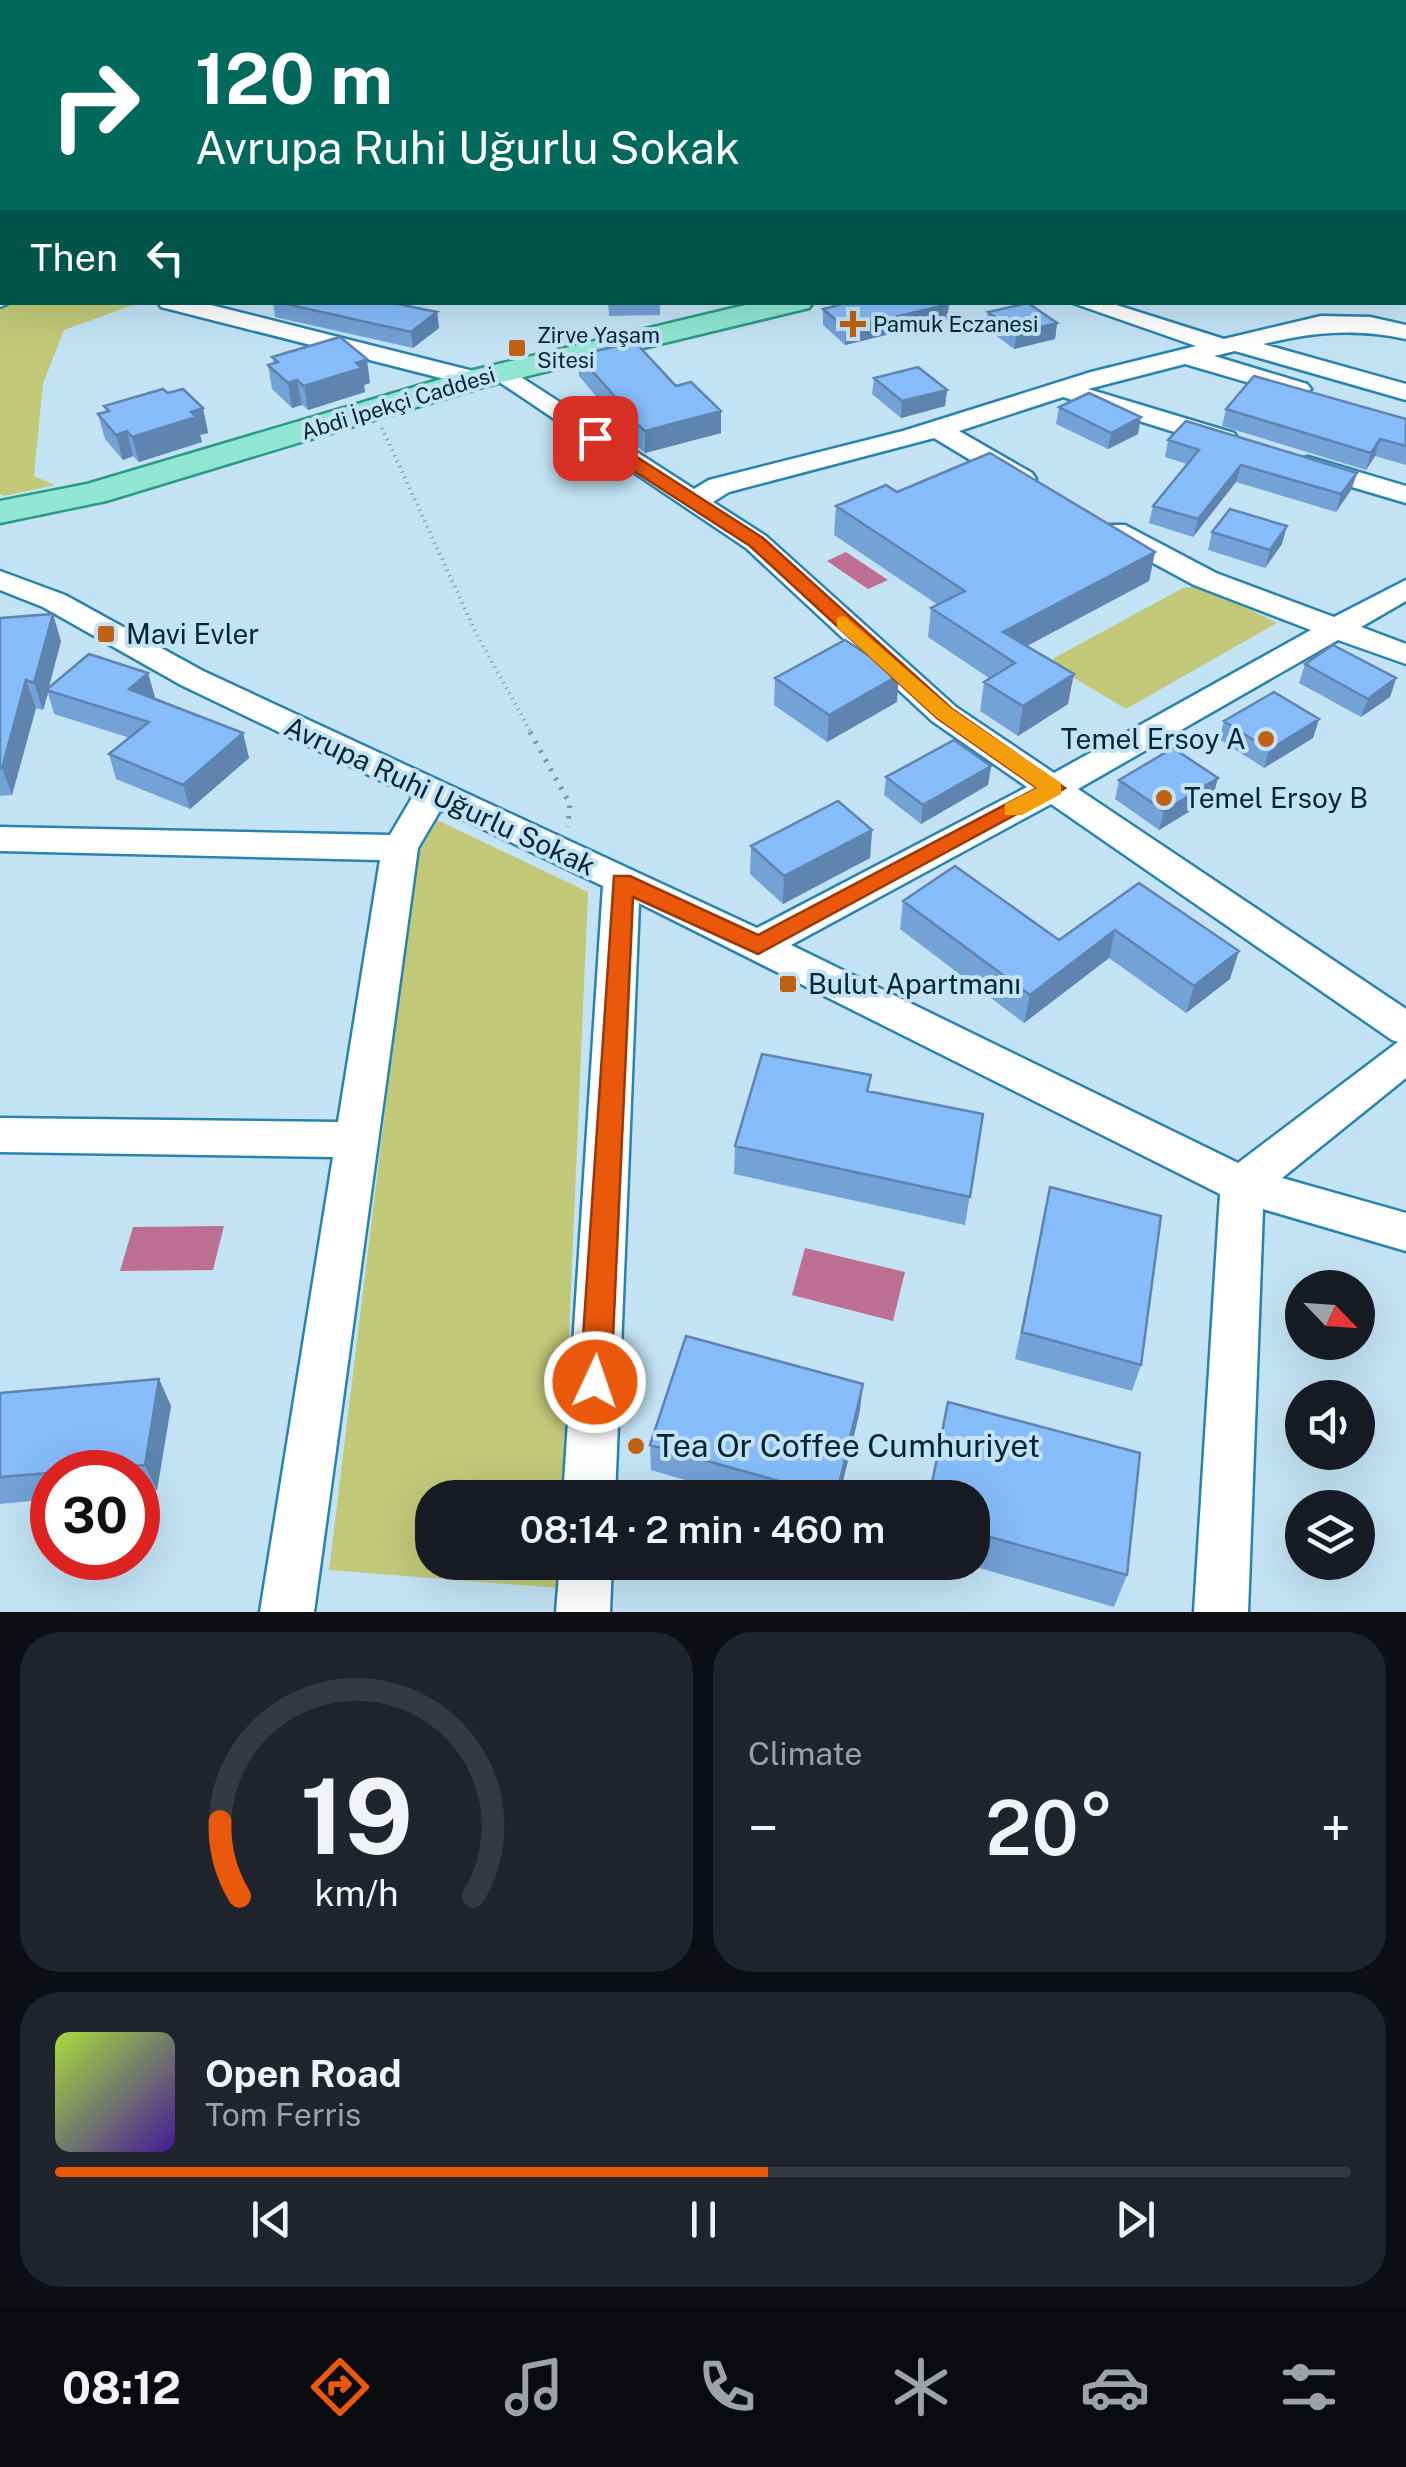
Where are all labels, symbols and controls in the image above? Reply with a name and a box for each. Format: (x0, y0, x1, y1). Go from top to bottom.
text: 120 m (195, 37, 393, 120)
icon: right (30, 40, 160, 170)
text: Avrupa Ruhi Uğurlu Sokak (195, 121, 740, 174)
icon: left (138, 230, 193, 285)
text: Then (30, 235, 118, 280)
place label: Pamuk Eczanesi (873, 311, 1038, 337)
marker: Pamuk Eczanesi (842, 313, 864, 335)
place label: Zirve Yaşam Sitesi (537, 322, 660, 373)
marker: Zirve Yaşam Sitesi (506, 337, 528, 359)
street label: Abdi İpekçi Caddesi (298, 360, 498, 445)
pin (553, 396, 638, 481)
icon: arrive (568, 411, 623, 466)
place label: Mavi Evler (126, 617, 259, 650)
marker: Mavi Evler (95, 623, 117, 645)
street label: Avrupa Ruhi Uğurlu Sokak (280, 709, 601, 882)
place label: Temel Ersoy A (1061, 722, 1246, 755)
marker: Temel Ersoy A (1255, 728, 1277, 750)
place label: Temel Ersoy B (1184, 781, 1368, 814)
marker: Temel Ersoy B (1153, 787, 1175, 809)
place label: Bulut Apartmanı (808, 967, 1021, 1000)
marker: Bulut Apartmanı (777, 973, 799, 995)
north arrow (1285, 1270, 1375, 1360)
map controls (1285, 1270, 1375, 1580)
position arrow (543, 1330, 647, 1434)
button: sound (1285, 1380, 1375, 1470)
place label: Tea Or Coffee Cumhuriyet (656, 1427, 1040, 1464)
marker: Tea Or Coffee Cumhuriyet (625, 1435, 647, 1457)
speed limit sign: 30 (30, 1450, 160, 1580)
button: layers (1285, 1490, 1375, 1580)
text: 08:14 · 2 min · 460 m (520, 1507, 885, 1552)
text: Climate (748, 1735, 862, 1772)
text: 19 (300, 1755, 413, 1877)
text: 20° (985, 1784, 1114, 1872)
text: − (748, 1796, 779, 1860)
text: + (1320, 1796, 1351, 1860)
text: km/h (314, 1872, 399, 1914)
text: Open Road (205, 2051, 402, 2096)
text: Tom Ferris (205, 2096, 361, 2133)
icon: previous (244, 2192, 299, 2247)
icon: pause (676, 2192, 731, 2247)
icon: next (1108, 2192, 1163, 2247)
icon: directions (305, 2352, 375, 2422)
icon: music (499, 2352, 569, 2422)
icon: phone (692, 2352, 762, 2422)
icon: climate (886, 2352, 956, 2422)
icon: car (1080, 2352, 1150, 2422)
icon: filters (1274, 2352, 1344, 2422)
text: 08:12 (62, 2361, 181, 2414)

